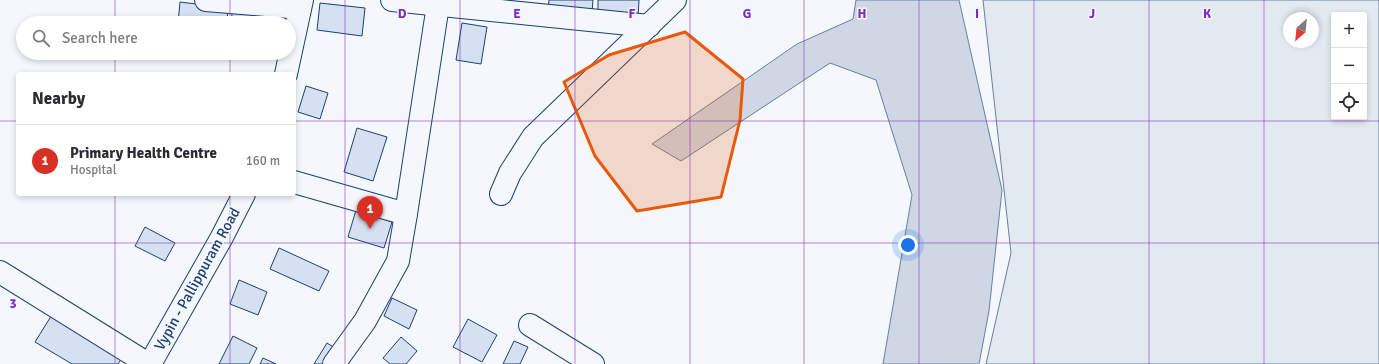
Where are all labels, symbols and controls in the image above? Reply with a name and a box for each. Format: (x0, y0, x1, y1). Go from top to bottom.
text: D (398, 6, 407, 22)
text: E (513, 6, 521, 22)
text: F (629, 6, 636, 22)
text: G (743, 6, 751, 22)
text: H (858, 6, 866, 22)
text: I (975, 6, 979, 22)
text: J (1089, 6, 1095, 22)
text: K (1203, 6, 1211, 22)
north arrow (1283, 12, 1319, 48)
map controls (1331, 12, 1367, 120)
button: + (1331, 12, 1367, 48)
search box (16, 16, 296, 60)
icon: search (30, 27, 52, 49)
text: Search here (62, 29, 138, 47)
button: − (1331, 48, 1367, 84)
button: locate (1331, 84, 1367, 120)
text: Nearby (32, 88, 85, 109)
text: Primary Health Centre (70, 144, 217, 162)
text: 1 (41, 153, 49, 169)
text: 160 m (246, 153, 280, 169)
text: Hospital (70, 162, 117, 178)
pin: 1 (357, 196, 383, 229)
street label: Vypin - Pallippuram Road (150, 204, 244, 353)
your location (898, 235, 918, 255)
text: 3 (9, 296, 17, 312)

